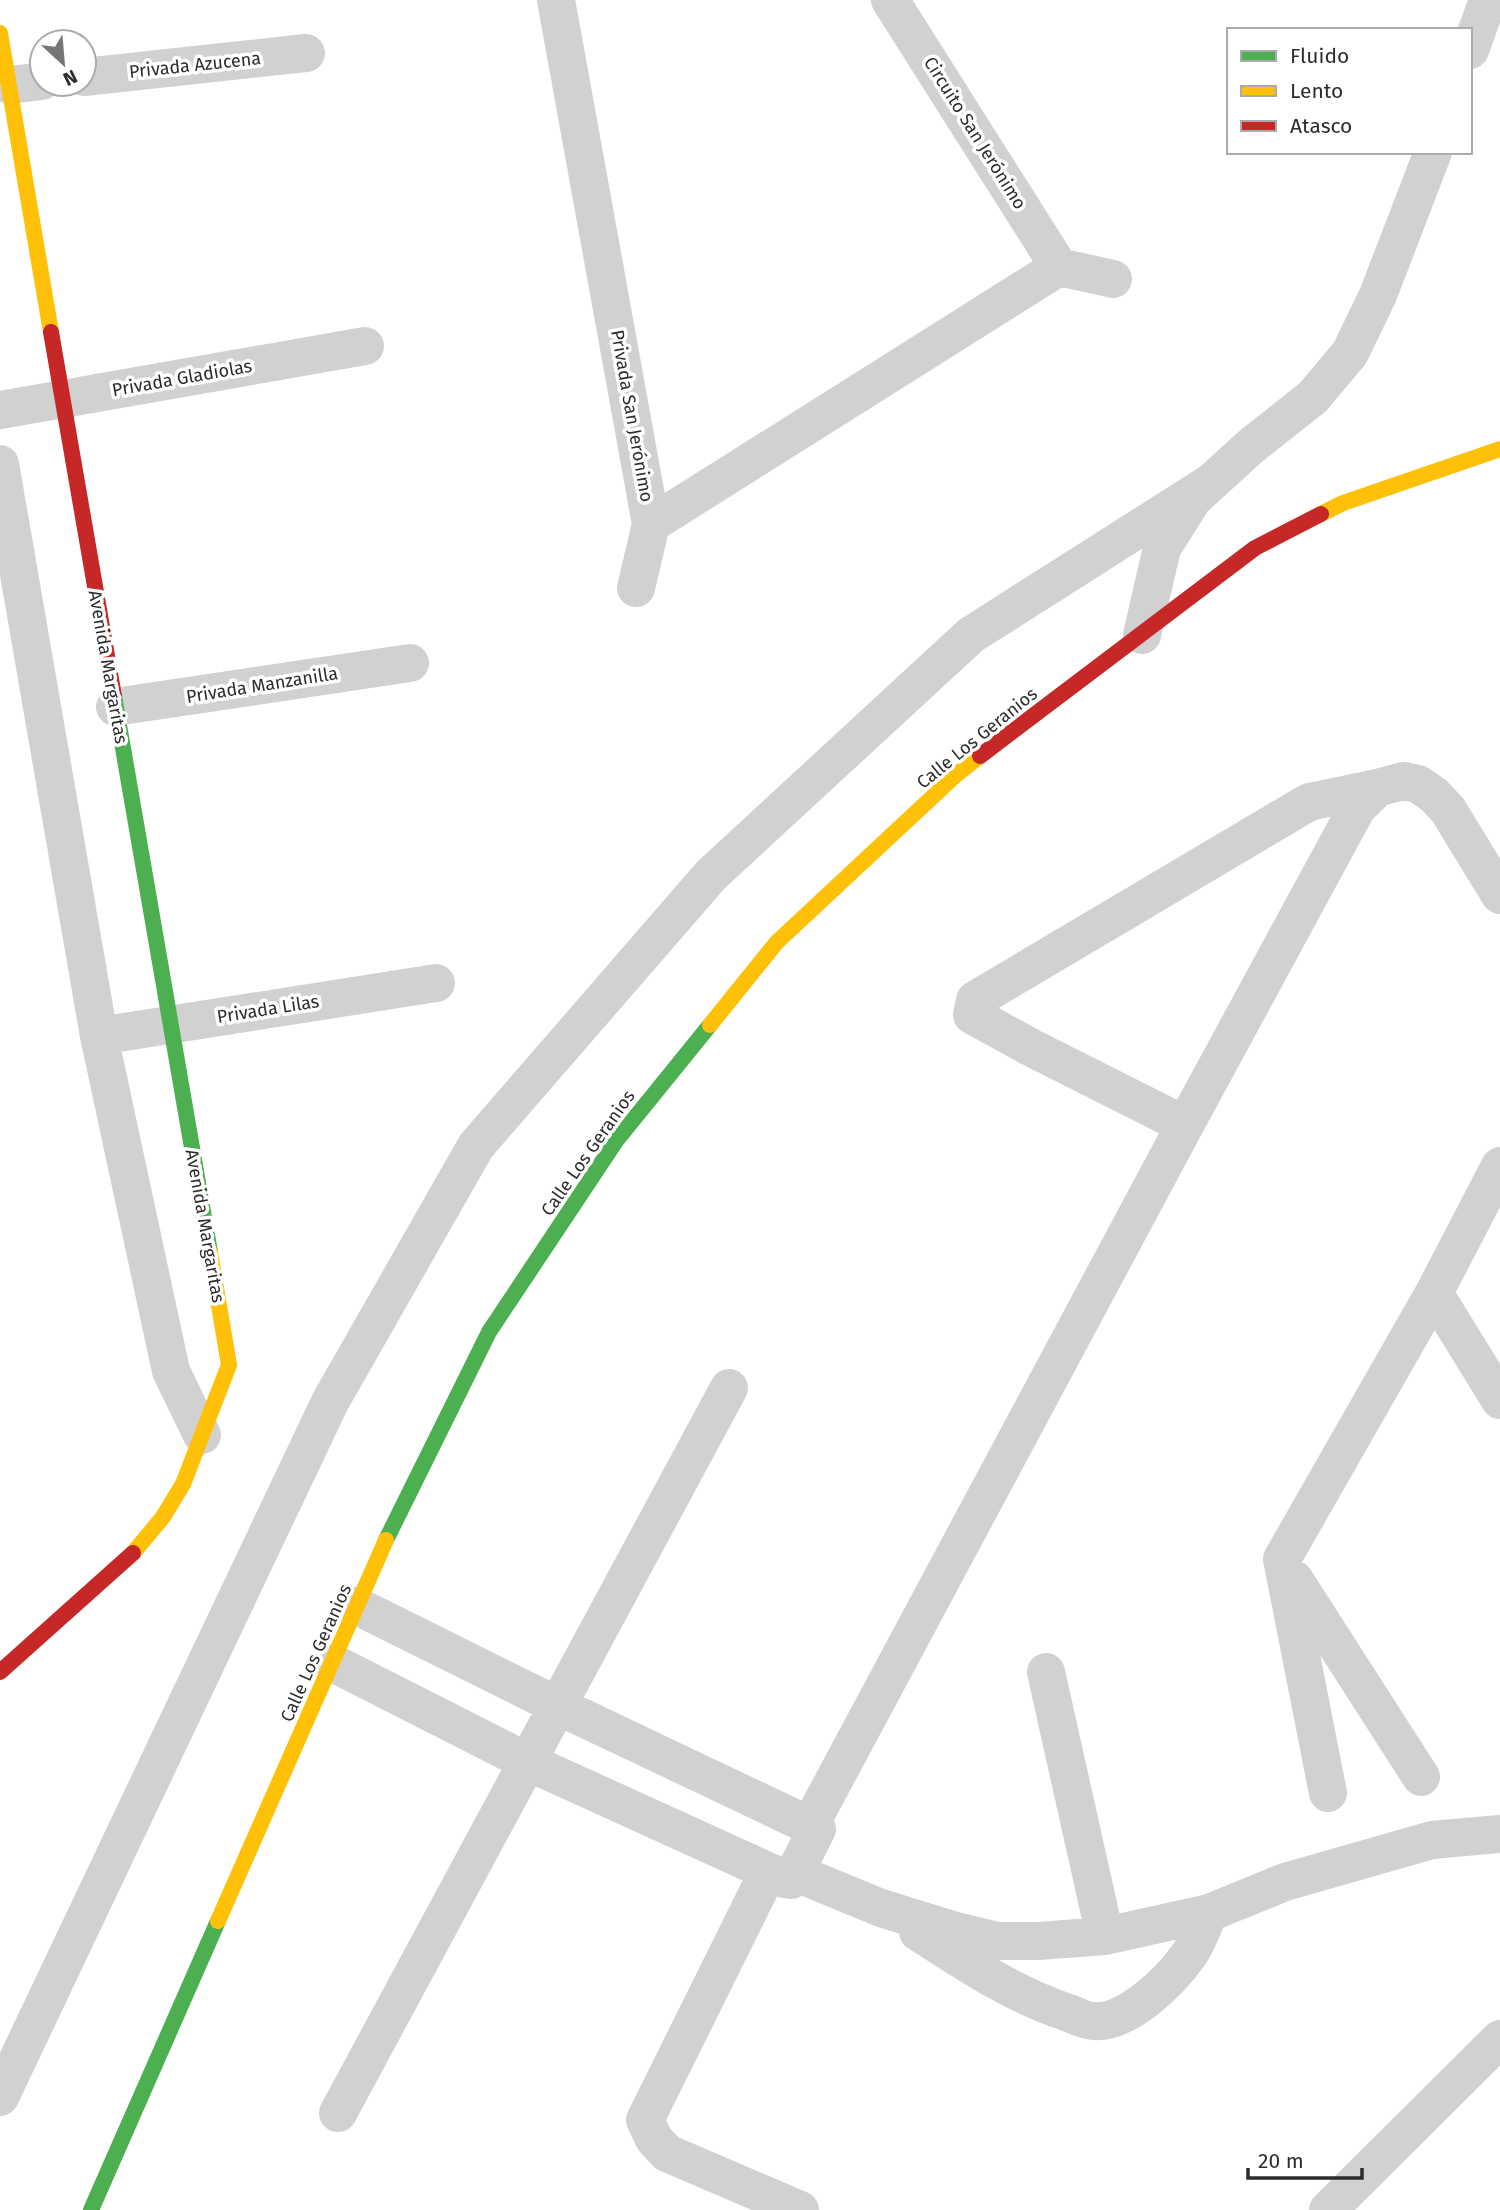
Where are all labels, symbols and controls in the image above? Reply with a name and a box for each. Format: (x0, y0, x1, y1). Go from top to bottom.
north arrow (28, 28, 98, 98)
legend (1227, 28, 1472, 154)
text: Fluido (1290, 43, 1349, 69)
street label: Privada Azucena (128, 47, 262, 83)
street label: Circuito San Jerónimo (919, 53, 1031, 213)
text: N (60, 65, 81, 91)
text: Lento (1290, 78, 1343, 104)
text: Atasco (1290, 113, 1352, 139)
street label: Privada San Jerónimo (606, 328, 658, 504)
street label: Privada Gladiolas (110, 355, 254, 401)
street label: Avenida Margaritas (84, 588, 132, 746)
street label: Privada Manzanilla (185, 662, 339, 708)
street label: Calle Los Geranios (912, 683, 1042, 793)
street label: Privada Lilas (215, 990, 321, 1028)
street label: Calle Los Geranios (536, 1086, 640, 1220)
street label: Avenida Margaritas (181, 1147, 229, 1305)
street label: Calle Los Geranios (276, 1581, 356, 1725)
scale bar (1248, 2136, 1362, 2180)
text: 20 m (1258, 2148, 1304, 2174)

